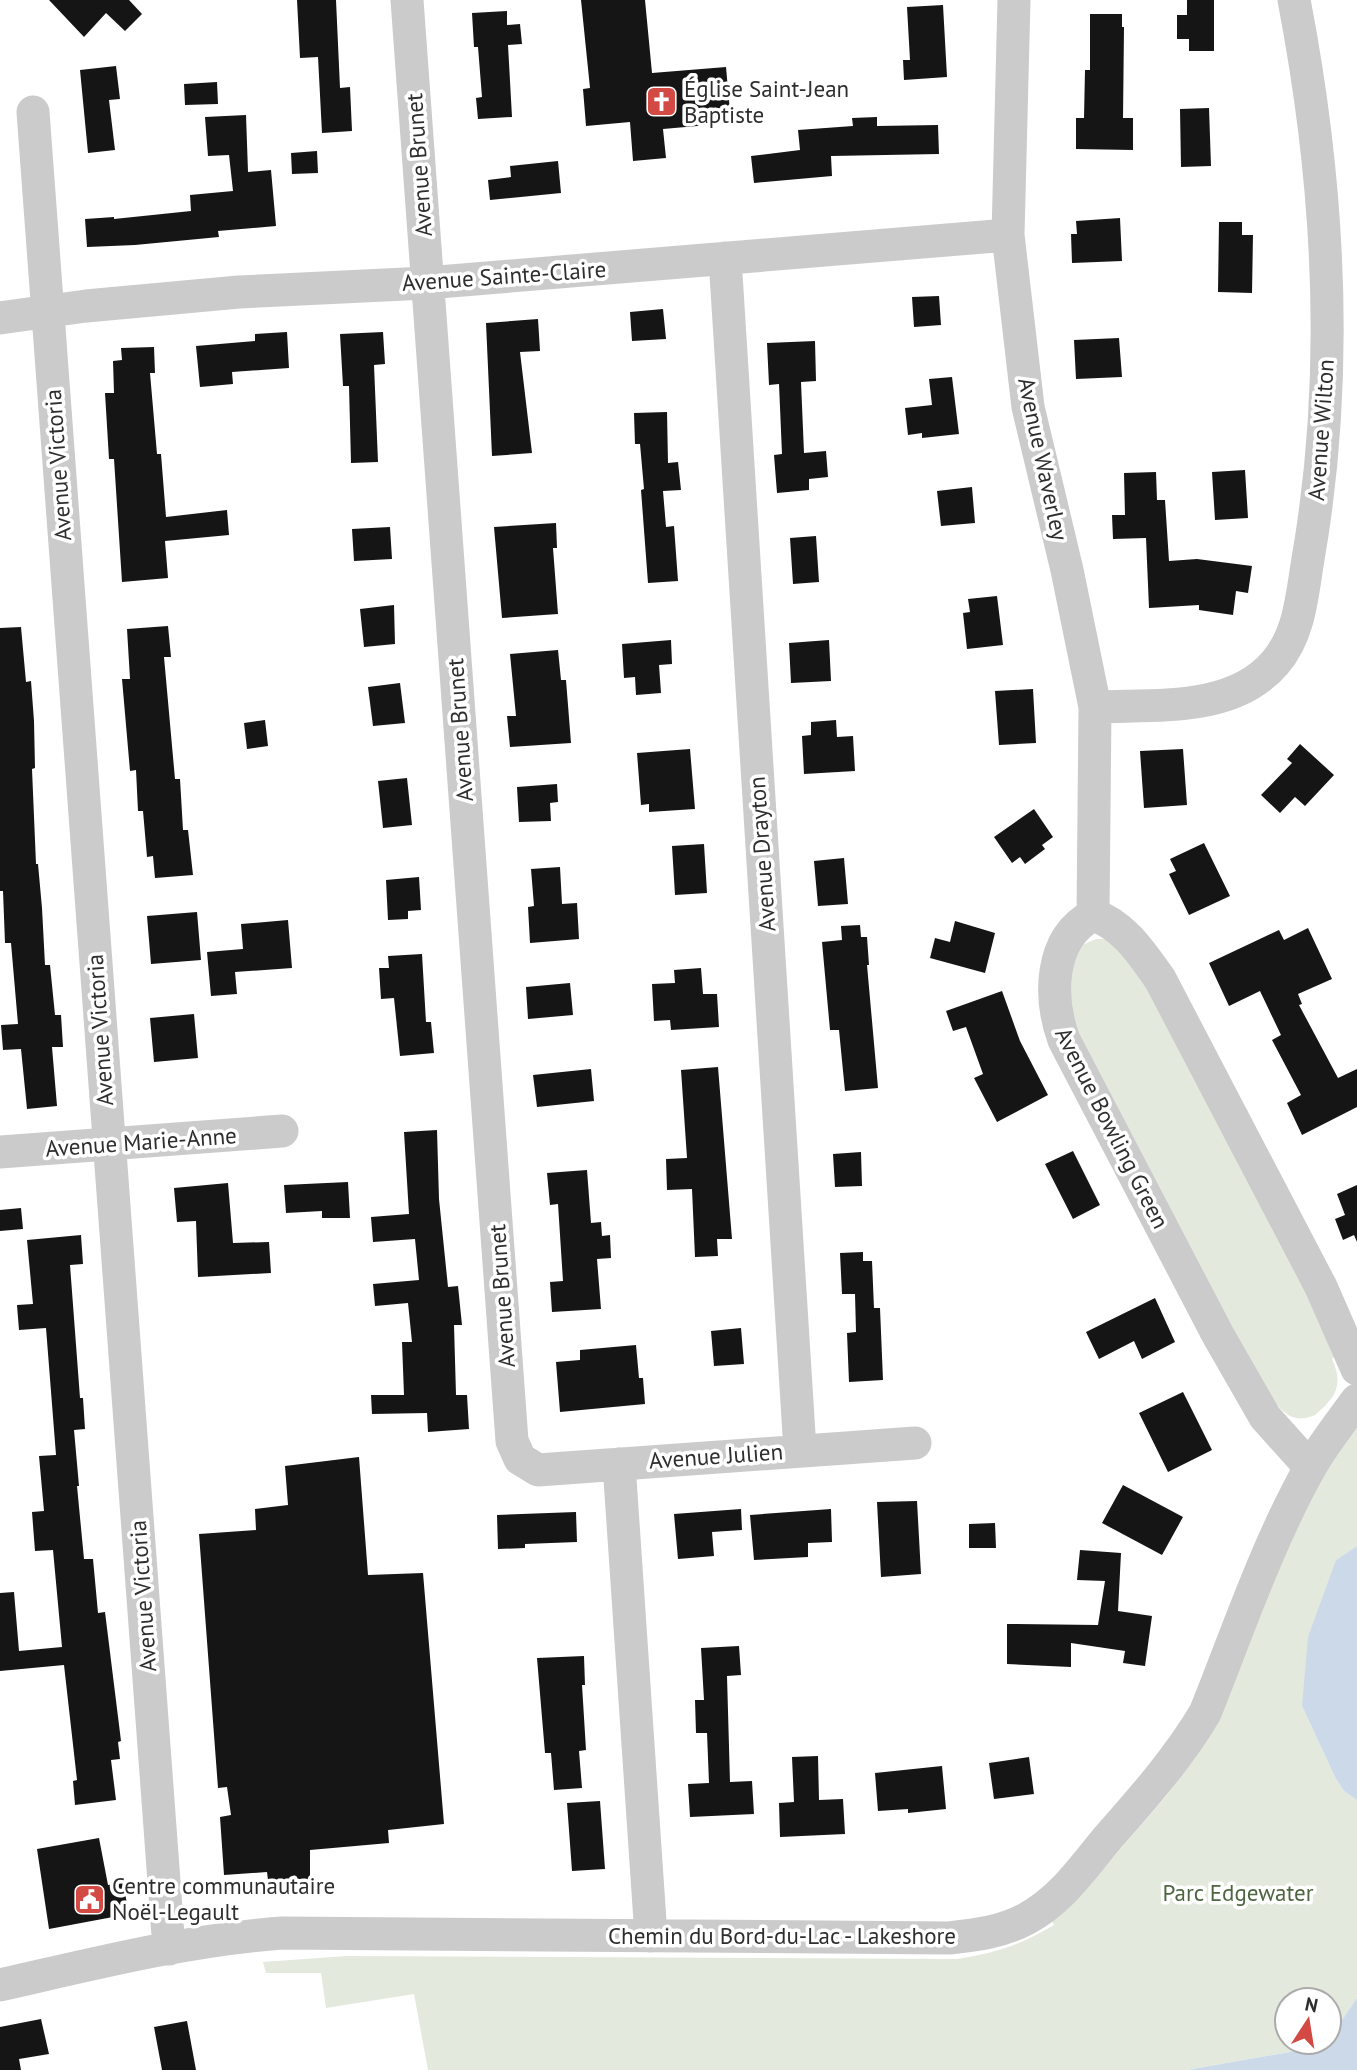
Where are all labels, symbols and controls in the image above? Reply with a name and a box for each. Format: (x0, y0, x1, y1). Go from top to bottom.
place label: Église Saint-Jean Baptiste (684, 74, 849, 129)
church icon: Église Saint-Jean Baptiste (644, 85, 678, 119)
street label: Avenue Brunet (399, 92, 438, 238)
street label: Avenue Sainte-Claire (401, 254, 607, 297)
street label: Avenue Wilton (1301, 358, 1340, 502)
street label: Avenue Waverley (1012, 375, 1075, 543)
street label: Avenue Victoria (38, 388, 77, 542)
street label: Avenue Brunet (440, 657, 479, 803)
street label: Avenue Drayton (742, 776, 781, 933)
street label: Avenue Victoria (80, 953, 119, 1107)
street label: Avenue Bowling Green (1049, 1022, 1176, 1233)
street label: Avenue Marie-Anne (44, 1120, 238, 1163)
street label: Avenue Brunet (482, 1223, 521, 1369)
street label: Avenue Julien (648, 1436, 784, 1475)
street label: Avenue Victoria (123, 1519, 162, 1673)
place label: Centre communautaire Noël-Legault (112, 1871, 335, 1926)
park label: Parc Edgewater (1162, 1878, 1314, 1907)
public building icon: Centre communautaire Noël-Legault (72, 1882, 106, 1916)
street label: Chemin du Bord-du-Lac - Lakeshore (608, 1921, 956, 1950)
north arrow (1273, 1986, 1343, 2056)
text: N (1303, 1991, 1320, 2017)

